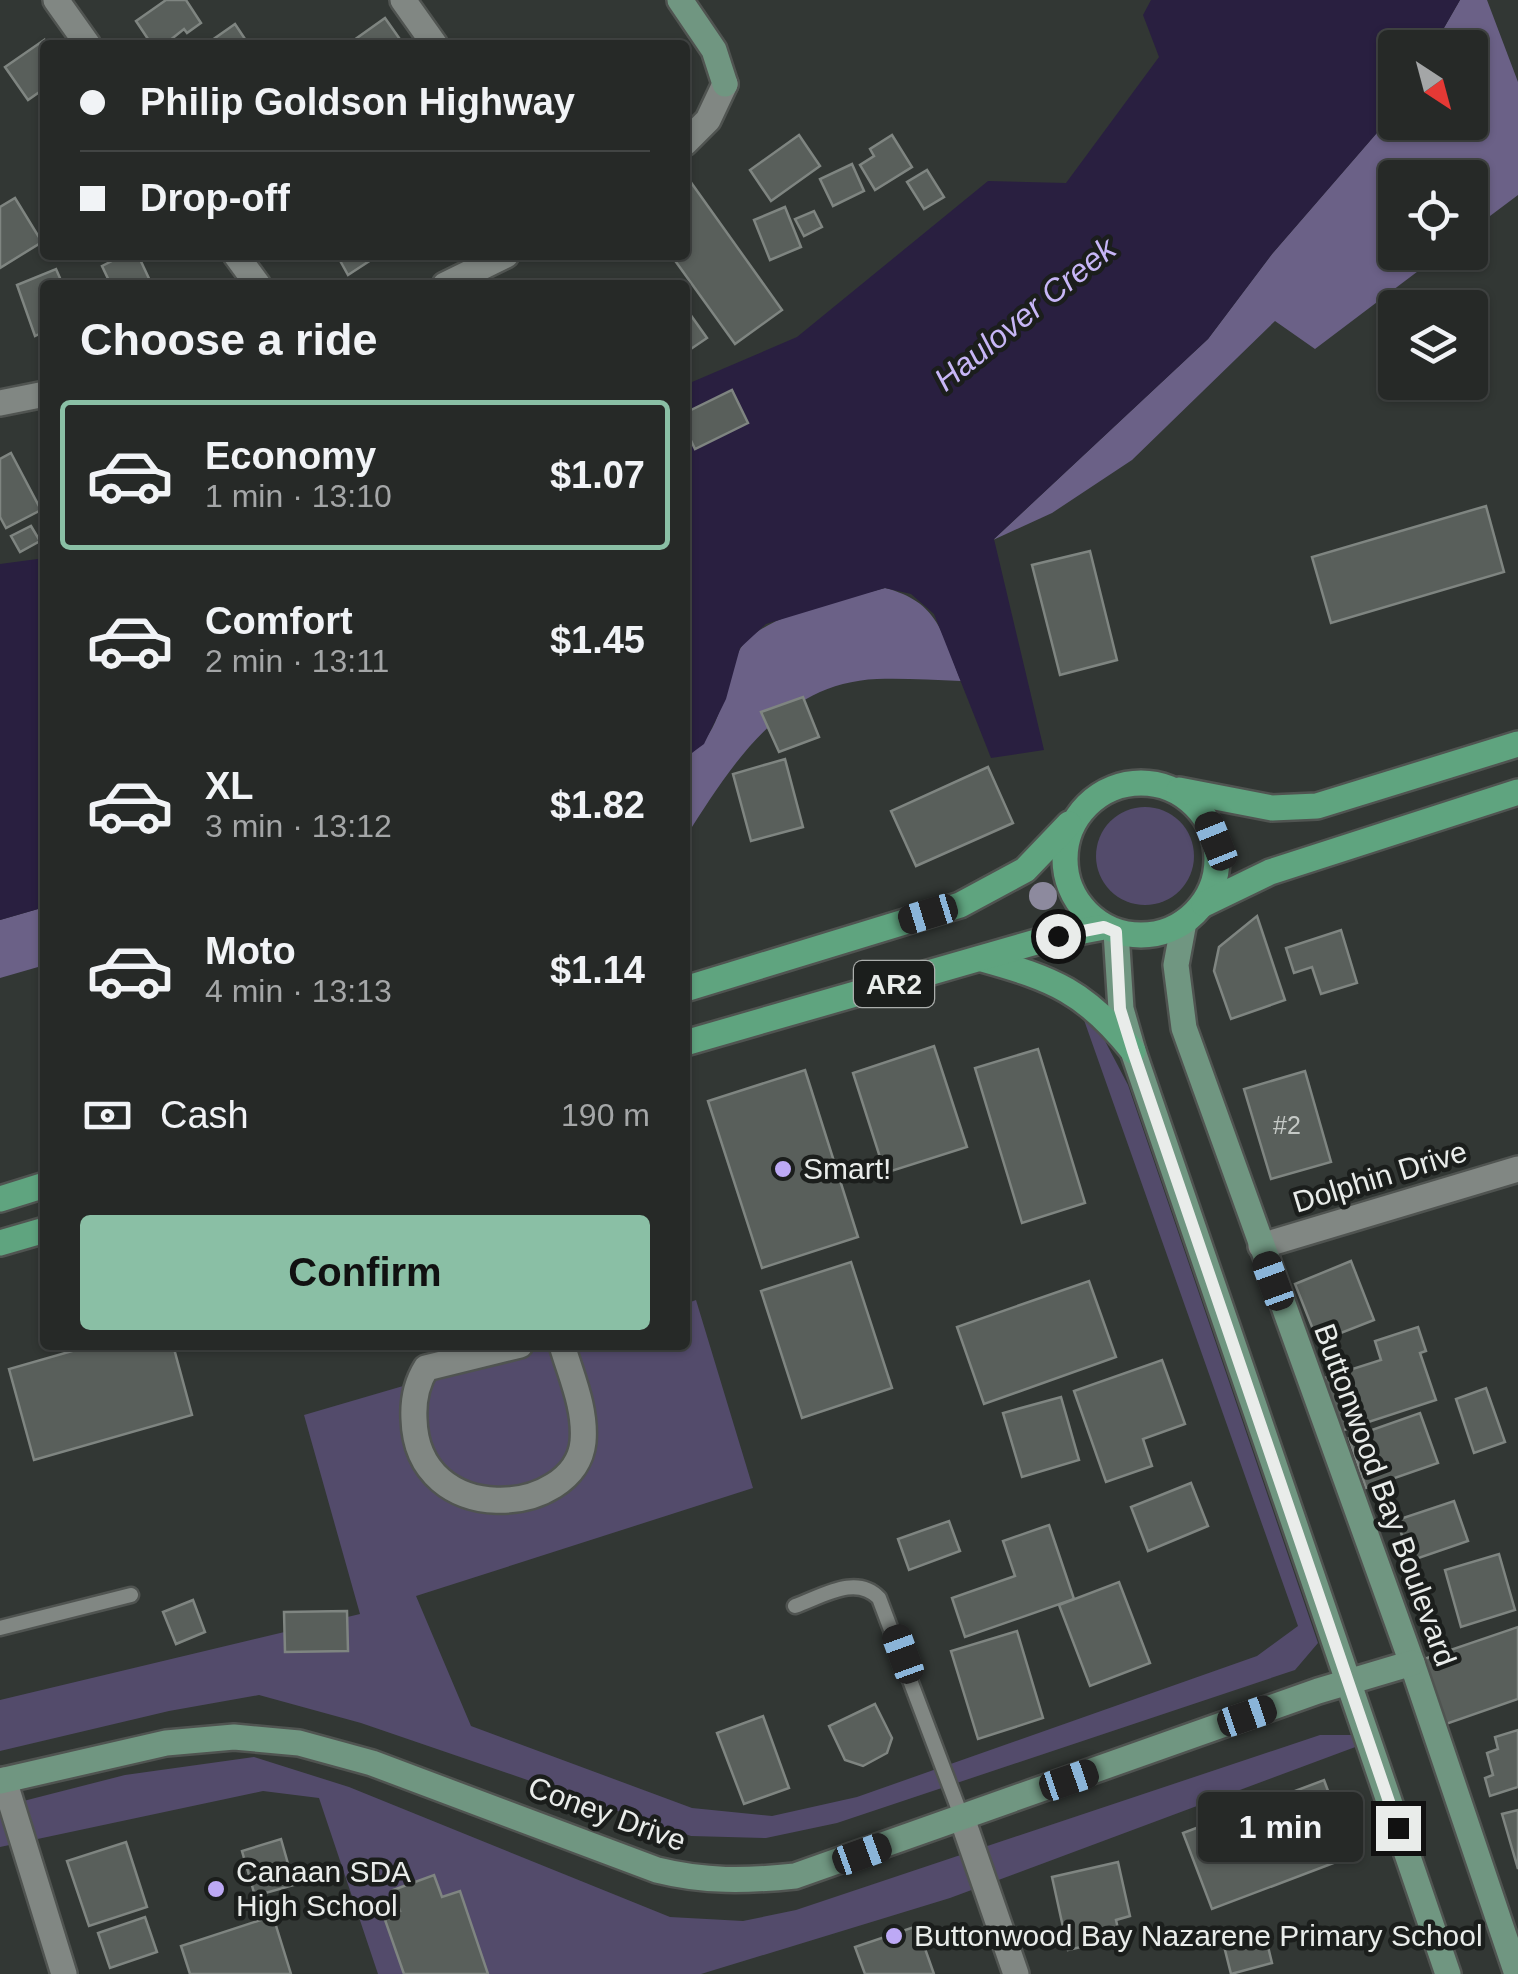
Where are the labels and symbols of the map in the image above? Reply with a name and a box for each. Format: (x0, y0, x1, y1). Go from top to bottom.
north arrow (1378, 30, 1488, 140)
water label: Haulover Creek (927, 229, 1124, 398)
car (1191, 808, 1241, 874)
car (895, 891, 961, 937)
route start (1036, 914, 1081, 959)
road number: AR2 (854, 961, 934, 1007)
house number: #2 (1273, 1111, 1301, 1139)
street label: Dolphin Drive (1289, 1134, 1471, 1219)
place label: Smart! (803, 1152, 891, 1185)
marker: Smart! (772, 1158, 794, 1180)
car (1249, 1248, 1297, 1314)
street label: Buttonwood Bay Boulevard (1308, 1319, 1463, 1671)
car (879, 1621, 927, 1687)
car (1214, 1692, 1280, 1740)
car (1036, 1756, 1102, 1804)
street label: Coney Drive (524, 1770, 690, 1857)
callout: 1 min (1198, 1793, 1363, 1863)
route end (1376, 1806, 1421, 1851)
car (829, 1830, 895, 1878)
place label: Canaan SDA High School (236, 1855, 411, 1922)
marker: Canaan SDA High School (205, 1878, 227, 1900)
place label: Buttonwood Bay Nazarene Primary School (914, 1919, 1483, 1952)
marker: Buttonwood Bay Nazarene Primary School (883, 1925, 905, 1947)

